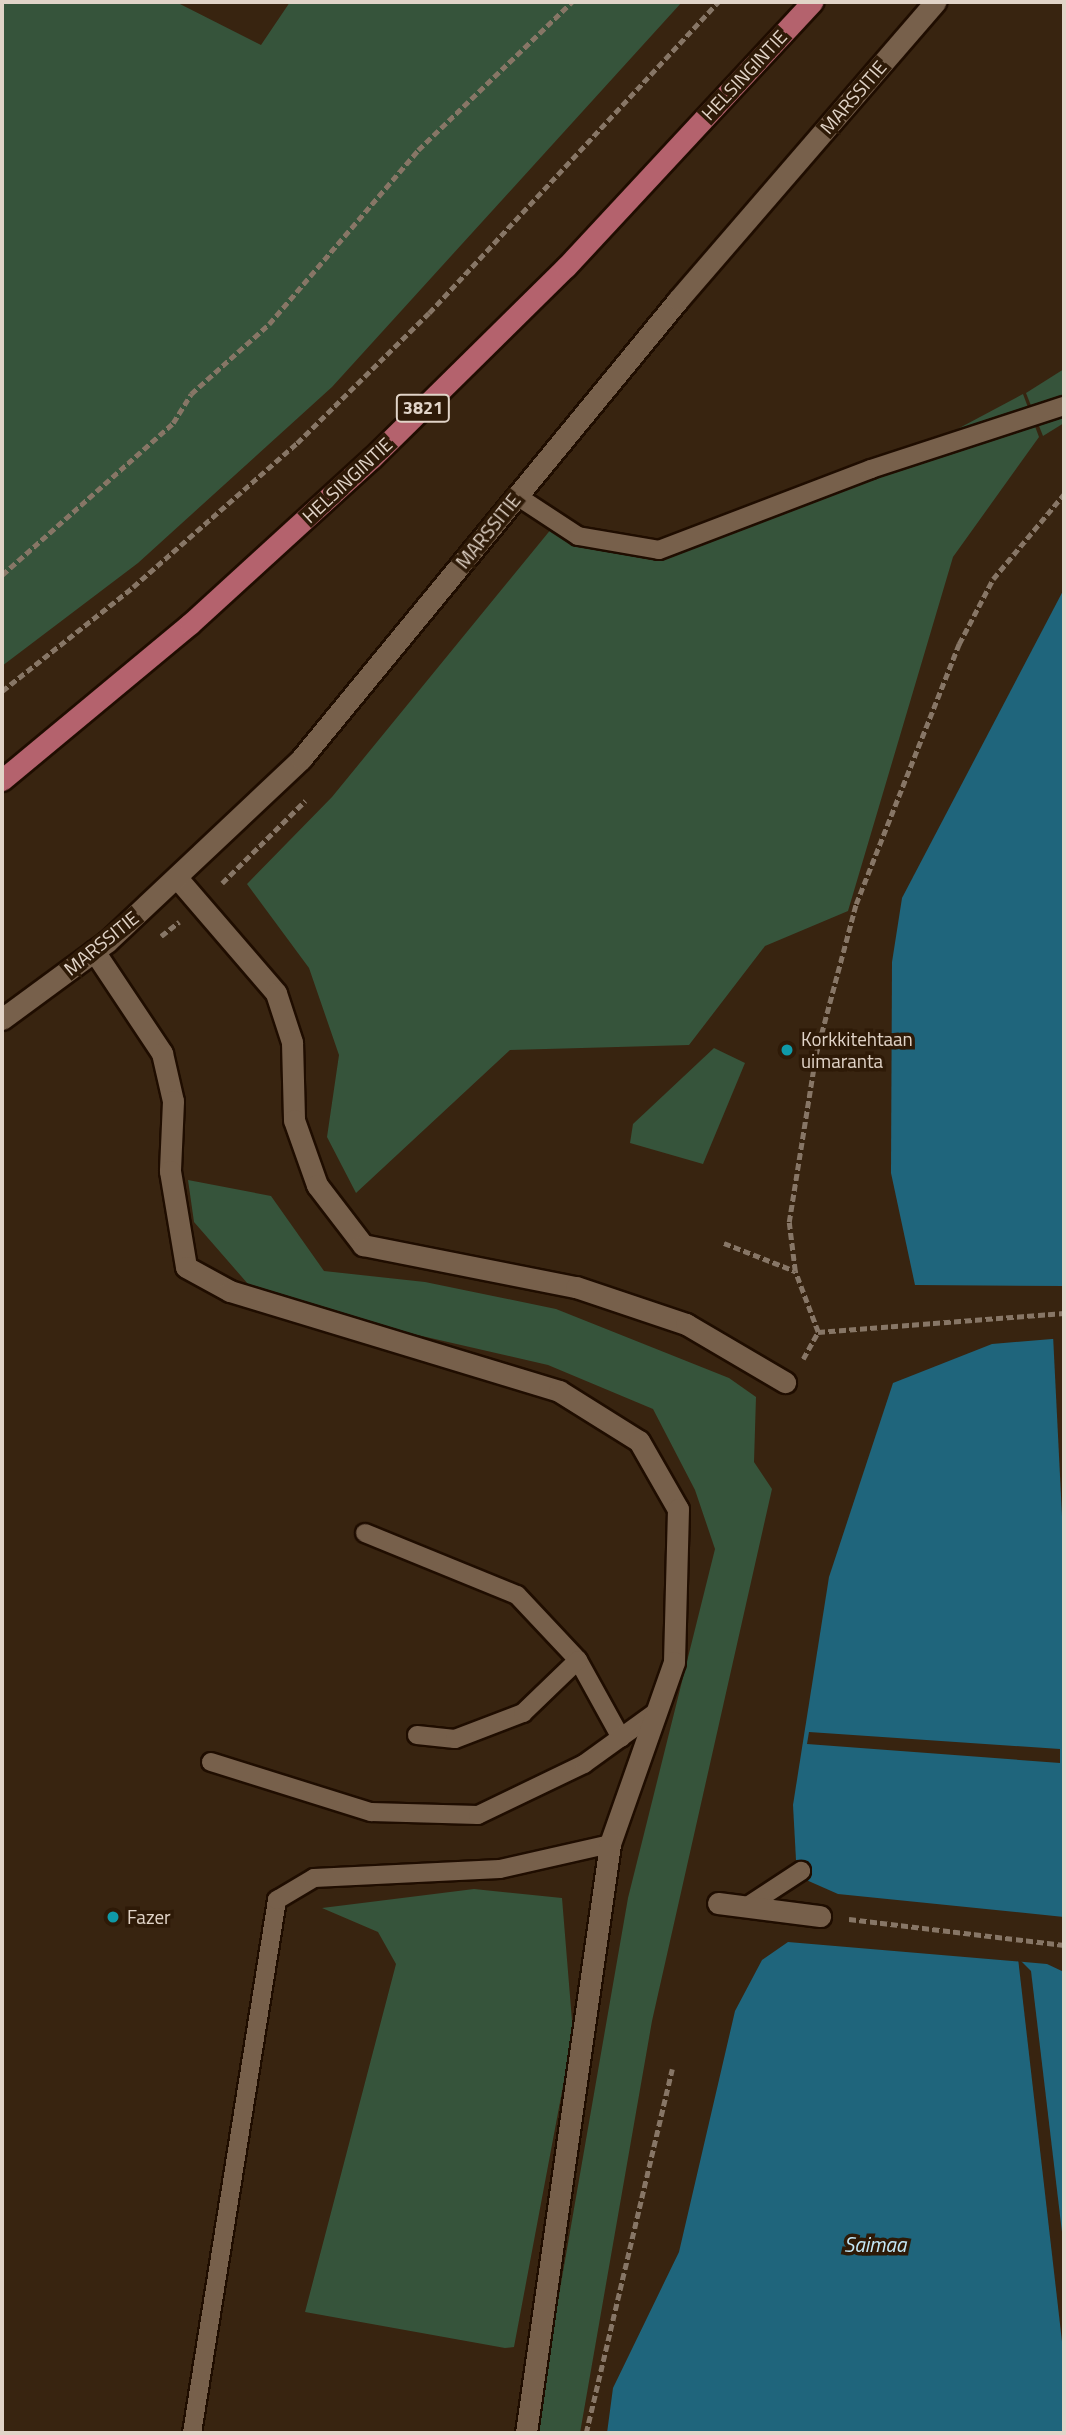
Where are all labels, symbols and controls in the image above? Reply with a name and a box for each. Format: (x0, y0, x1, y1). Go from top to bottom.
street label: HELSINGINTIE (697, 25, 791, 125)
street label: MARSSITIE (815, 56, 891, 138)
road number: 3821 (395, 394, 451, 422)
street label: HELSINGINTIE (297, 433, 397, 527)
street label: MARSSITIE (451, 489, 525, 573)
street label: MARSSITIE (59, 906, 143, 980)
place label: Korkkitehtaan uimaranta (801, 1028, 913, 1072)
marker: Korkkitehtaan uimaranta (779, 1042, 795, 1058)
place label: Fazer (127, 1906, 171, 1928)
marker: Fazer (105, 1909, 121, 1925)
water label: Saimaa (844, 2231, 906, 2257)

